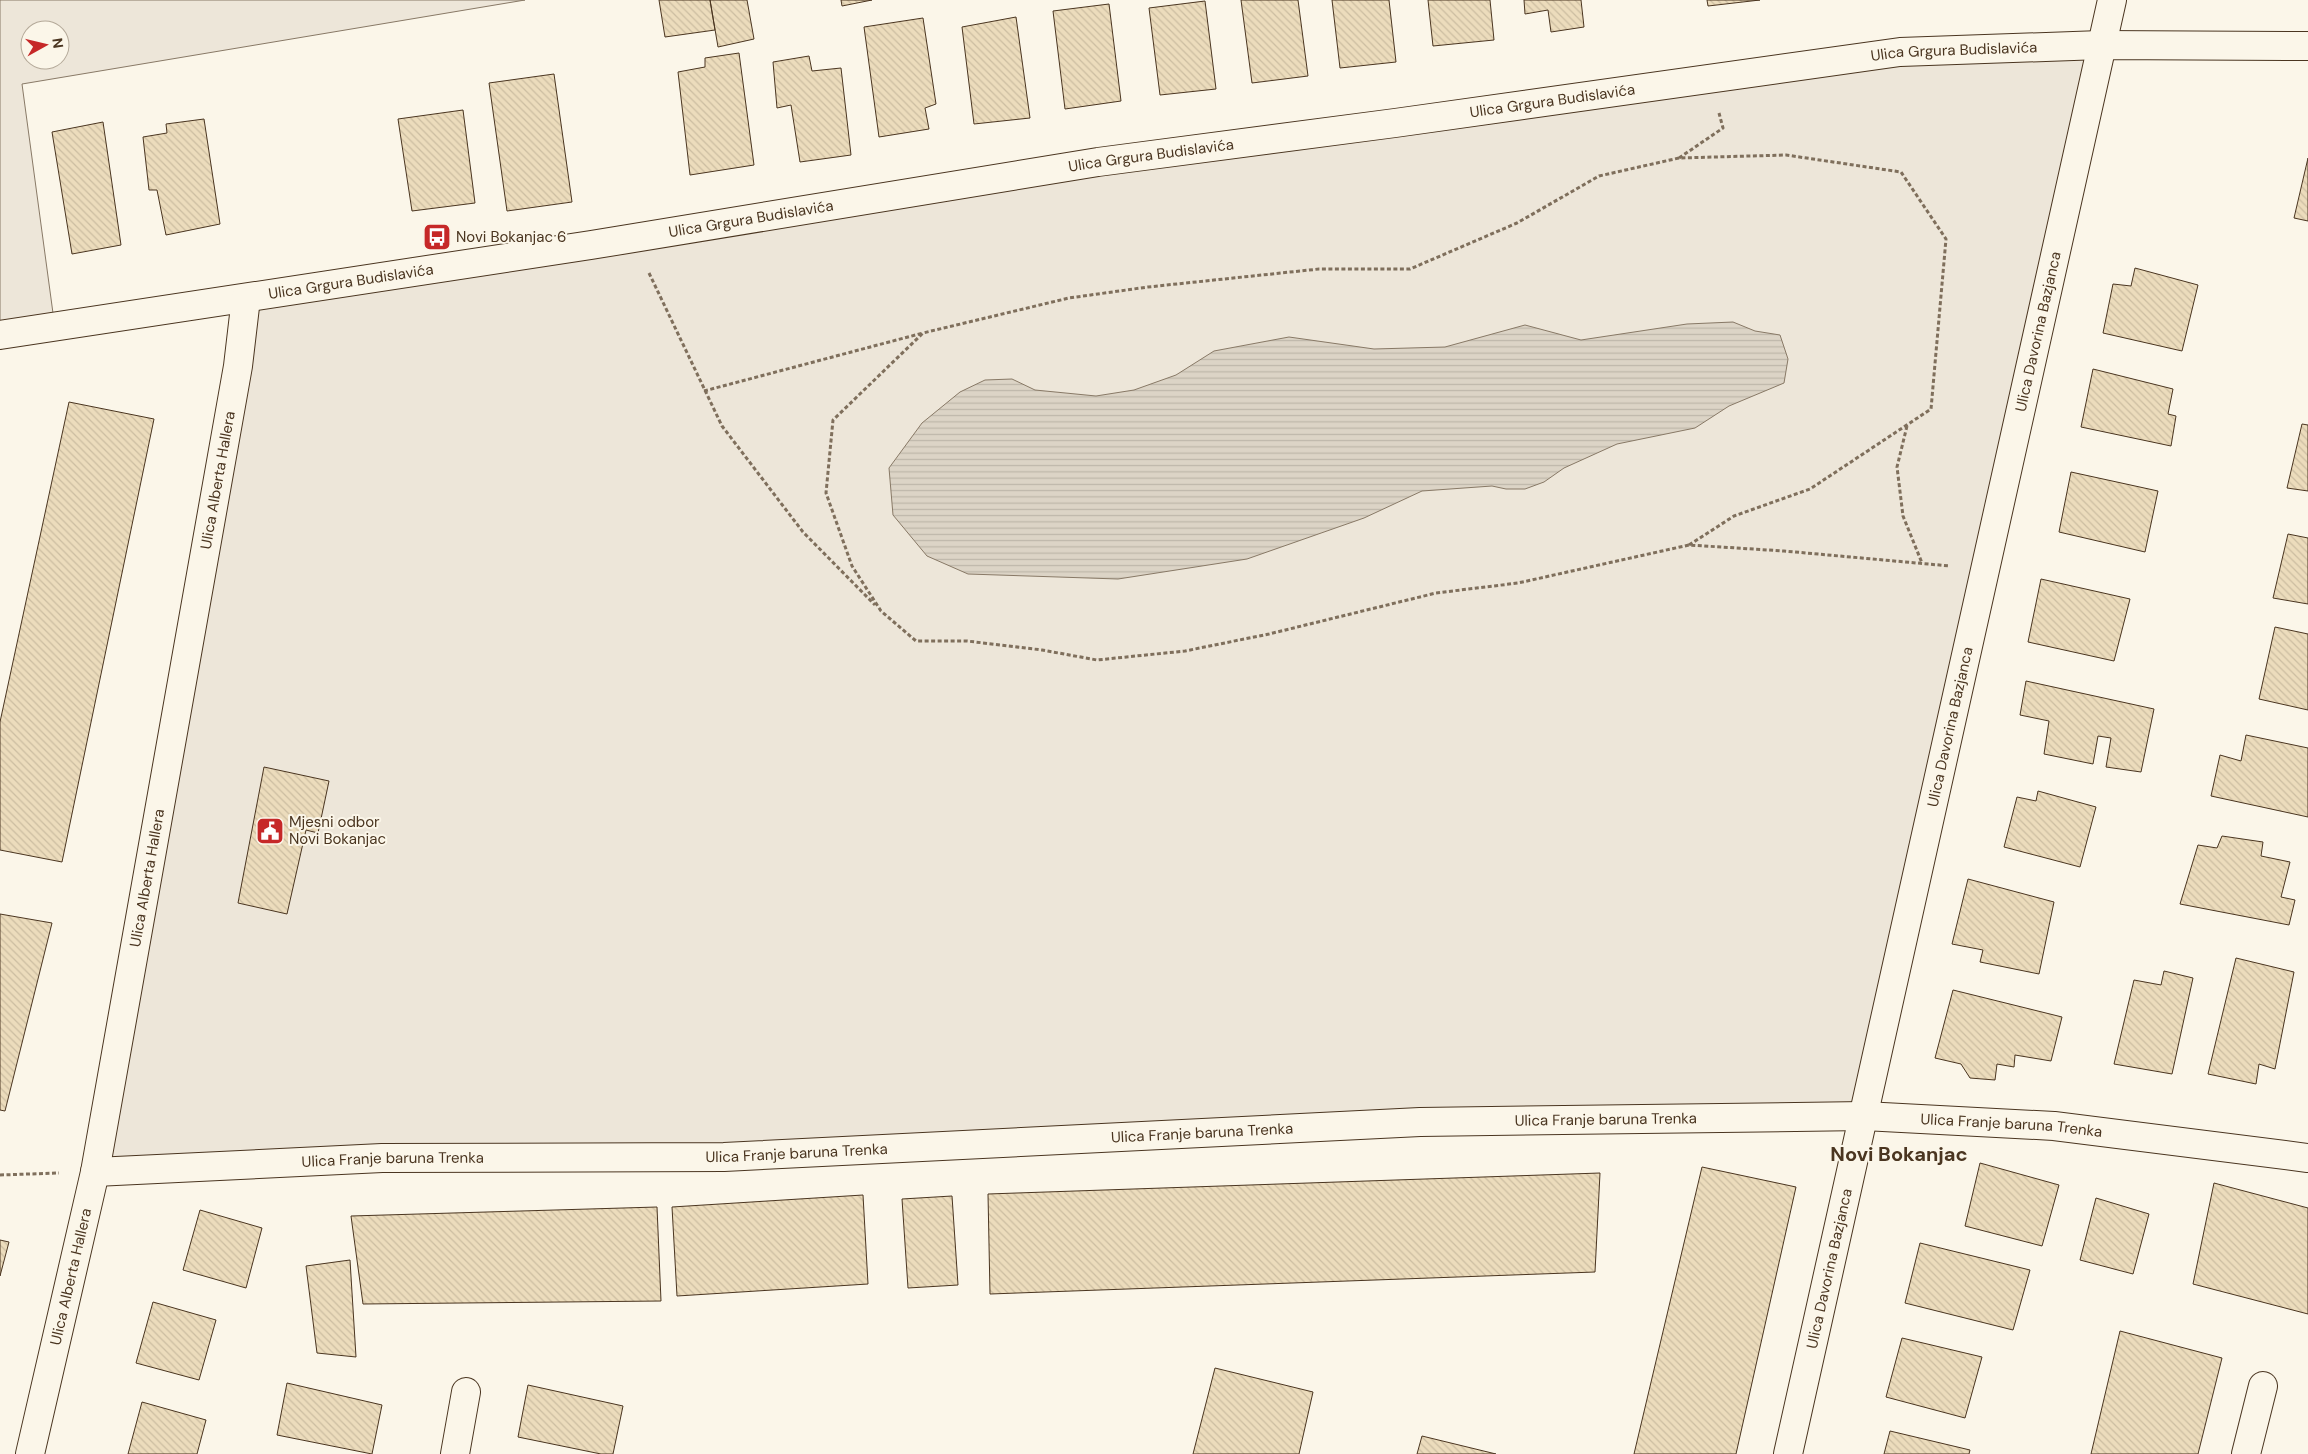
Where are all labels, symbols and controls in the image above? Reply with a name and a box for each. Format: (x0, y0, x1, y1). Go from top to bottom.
north arrow (20, 20, 70, 70)
text: N (48, 37, 67, 50)
street label: Ulica Grgura Budislavića (1869, 37, 2038, 66)
street label: Ulica Grgura Budislavića (1468, 79, 1636, 122)
street label: Ulica Grgura Budislavića (1067, 134, 1235, 177)
street label: Ulica Grgura Budislavića (667, 195, 835, 242)
bus stop icon: Novi Bokanjac 6 (422, 222, 452, 252)
place label: Novi Bokanjac 6 (456, 227, 566, 247)
street label: Ulica Davorina Bazjanca (2011, 250, 2066, 413)
street label: Ulica Grgura Budislavića (267, 259, 435, 304)
street label: Ulica Alberta Hallera (196, 410, 240, 551)
street label: Ulica Davorina Bazjanca (1922, 645, 1978, 809)
street label: Ulica Alberta Hallera (125, 807, 169, 949)
place label: Mjesni odbor Novi Bokanjac (289, 812, 386, 849)
public building icon: Mjesni odbor Novi Bokanjac (255, 816, 285, 846)
street label: Ulica Franje baruna Trenka (1514, 1108, 1697, 1131)
street label: Ulica Franje baruna Trenka (1920, 1109, 2104, 1142)
street label: Ulica Franje baruna Trenka (1110, 1118, 1294, 1148)
street label: Ulica Franje baruna Trenka (705, 1139, 888, 1167)
district label: Novi Bokanjac (1830, 1141, 1968, 1167)
street label: Ulica Franje baruna Trenka (301, 1148, 484, 1172)
street label: Ulica Davorina Bazjanca (1802, 1187, 1857, 1351)
street label: Ulica Alberta Hallera (45, 1206, 96, 1347)

